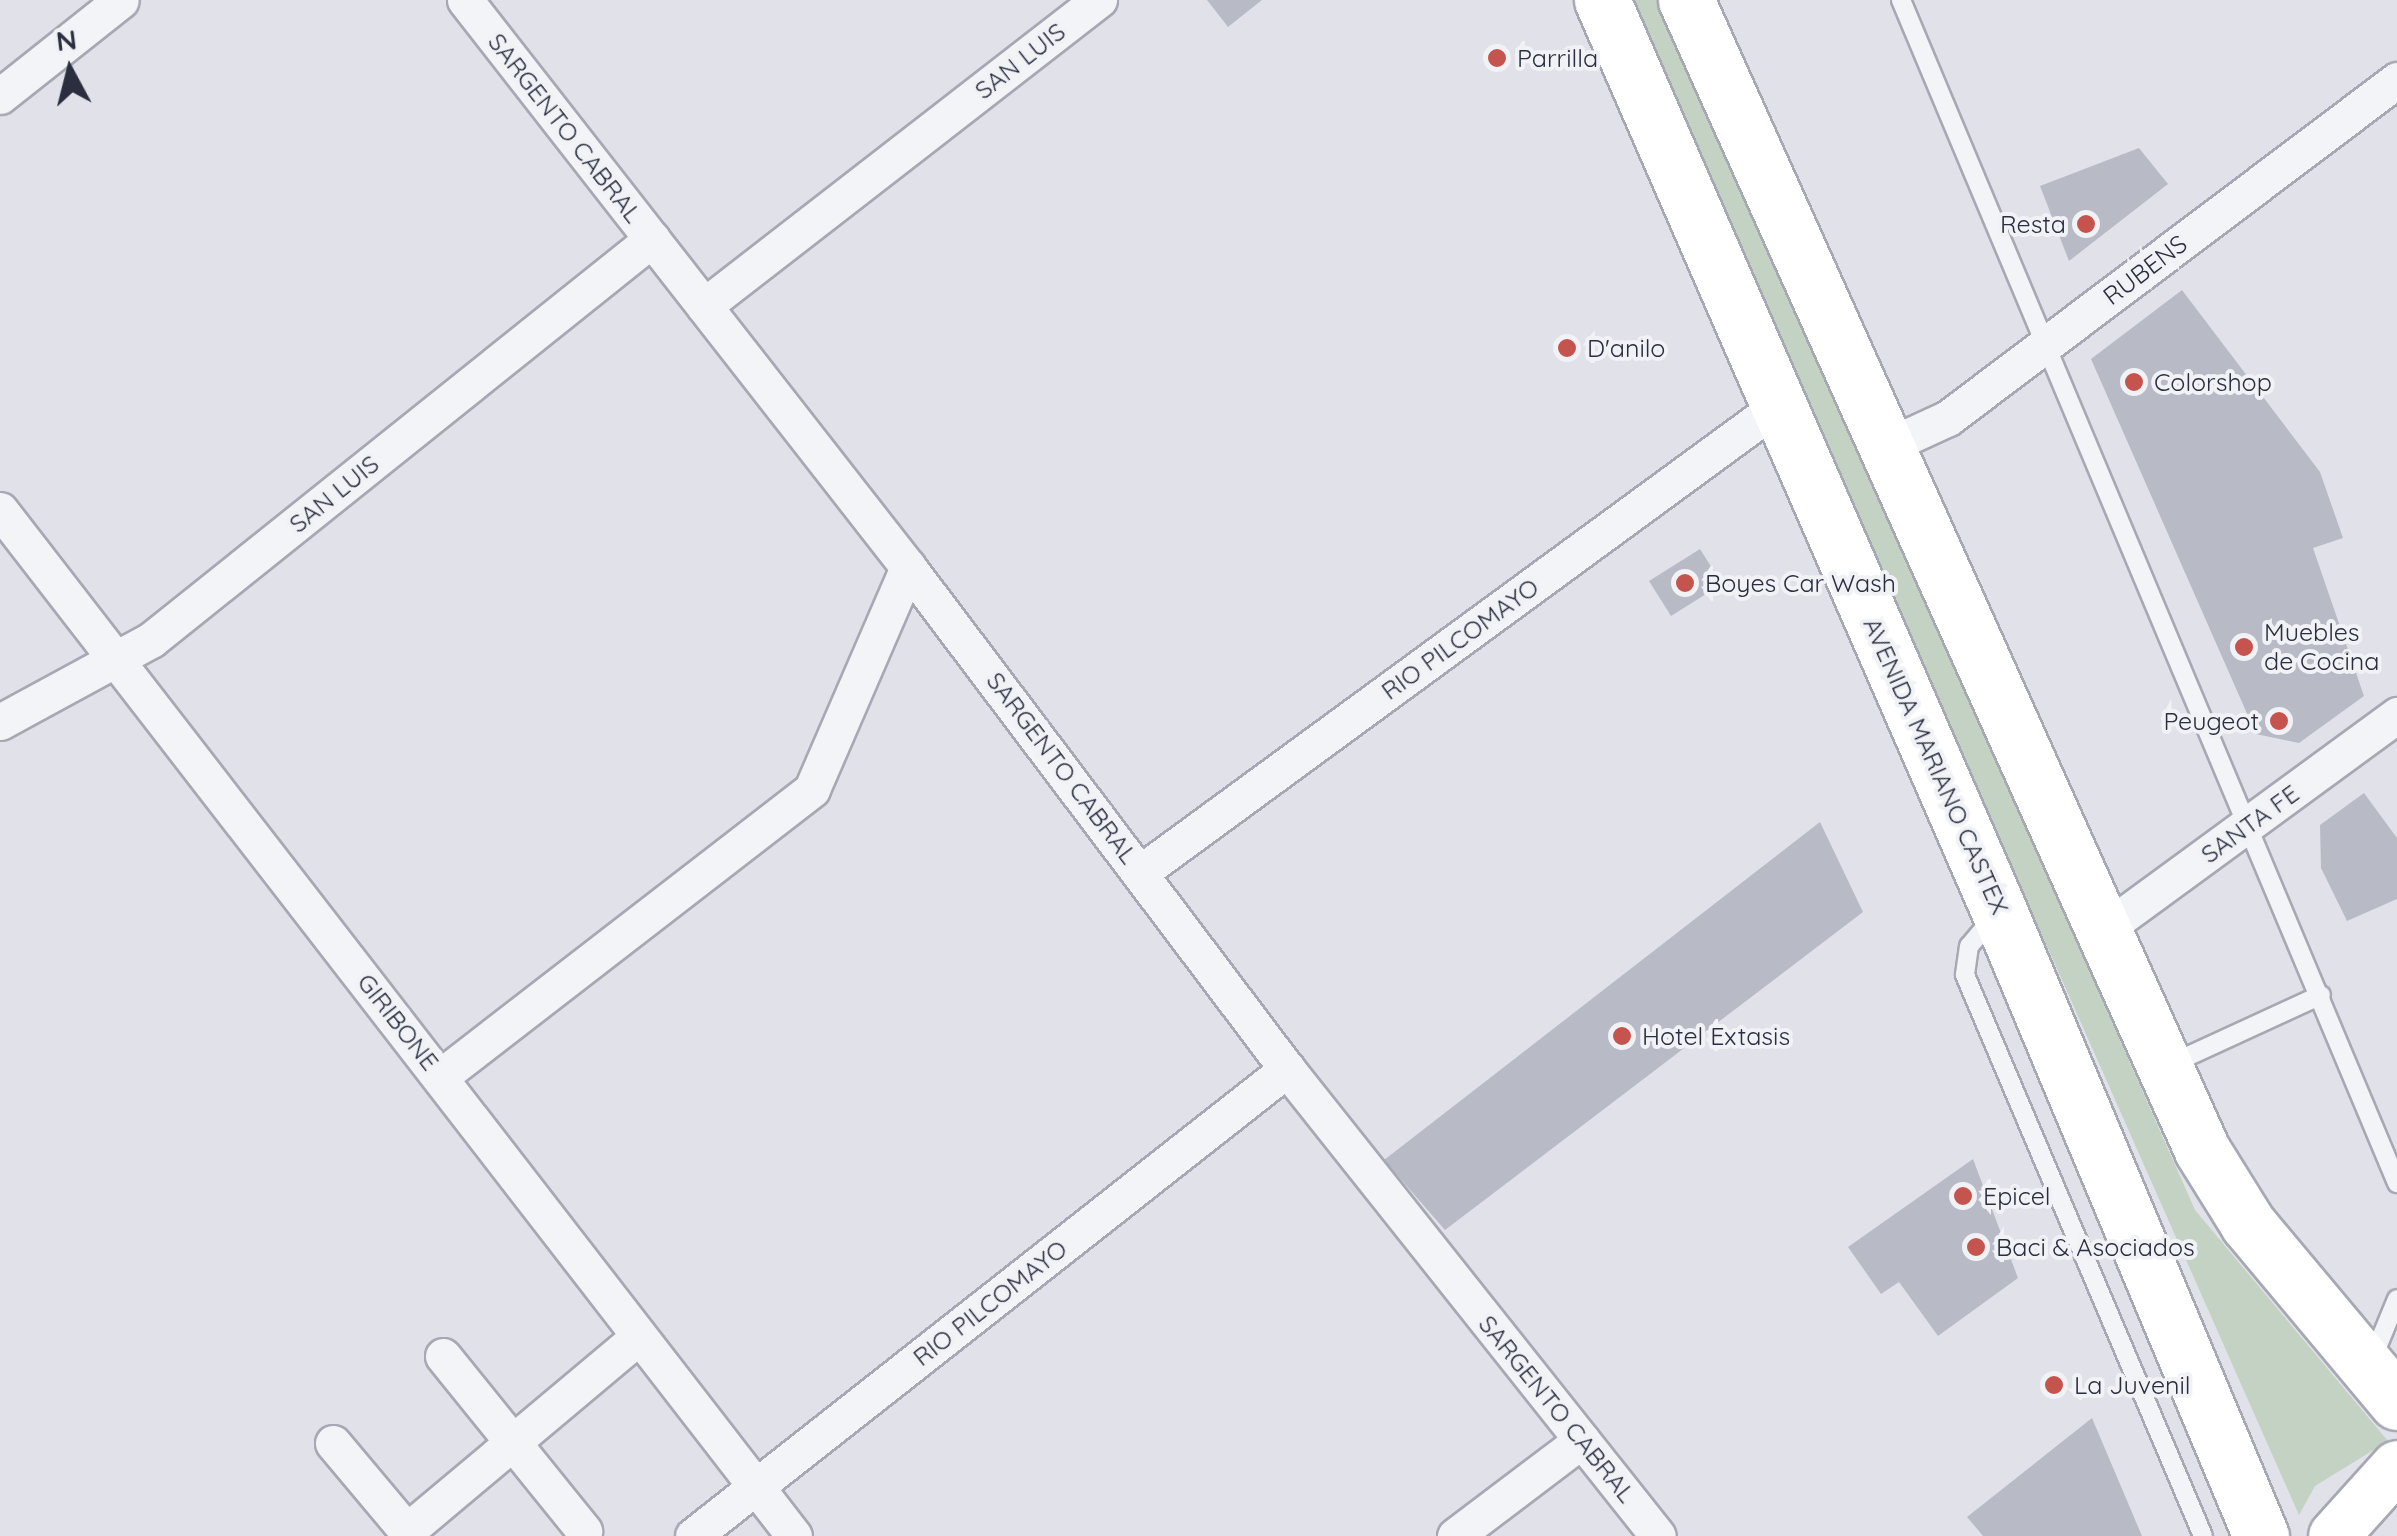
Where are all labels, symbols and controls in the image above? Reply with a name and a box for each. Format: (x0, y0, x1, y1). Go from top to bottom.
street label: SAN LUIS (969, 16, 1071, 106)
north arrow (20, 20, 120, 120)
text: N (54, 21, 79, 58)
street label: SARGENTO CABRAL (482, 27, 648, 229)
place label: Parrilla (1517, 43, 1598, 73)
marker: Parrilla (1486, 47, 1508, 69)
place label: Resta (2000, 209, 2066, 239)
marker: Resta (2075, 213, 2097, 235)
street label: RUBENS (2097, 229, 2193, 311)
place label: D'anilo (1587, 333, 1665, 363)
marker: D'anilo (1556, 337, 1578, 359)
place label: Colorshop (2154, 367, 2272, 397)
marker: Colorshop (2123, 371, 2145, 393)
street label: SAN LUIS (283, 449, 385, 539)
place label: Boyes Car Wash (1705, 568, 1896, 598)
street label: RIO PILCOMAYO (1376, 572, 1544, 706)
marker: Boyes Car Wash (1674, 572, 1696, 594)
street label: AVENIDA MARIANO CASTEX (1857, 613, 2015, 919)
place label: Muebles de Cocina (2264, 618, 2379, 677)
marker: Muebles de Cocina (2233, 636, 2255, 658)
street label: SARGENTO CABRAL (980, 666, 1144, 870)
place label: Peugeot (2163, 706, 2259, 736)
marker: Peugeot (2268, 710, 2290, 732)
street label: SANTA FE (2195, 778, 2305, 870)
street label: GIRIBONE (351, 968, 445, 1076)
place label: Hotel Extasis (1642, 1021, 1790, 1051)
marker: Hotel Extasis (1611, 1025, 1633, 1047)
place label: Epicel (1983, 1181, 2051, 1211)
marker: Epicel (1952, 1185, 1974, 1207)
place label: Baci & Asociados (1996, 1232, 2195, 1262)
street label: RIO PILCOMAYO (907, 1234, 1073, 1372)
marker: Baci & Asociados (1965, 1236, 1987, 1258)
street label: SARGENTO CABRAL (1472, 1309, 1642, 1509)
place label: La Juvenil (2074, 1370, 2191, 1400)
marker: La Juvenil (2043, 1374, 2065, 1396)

